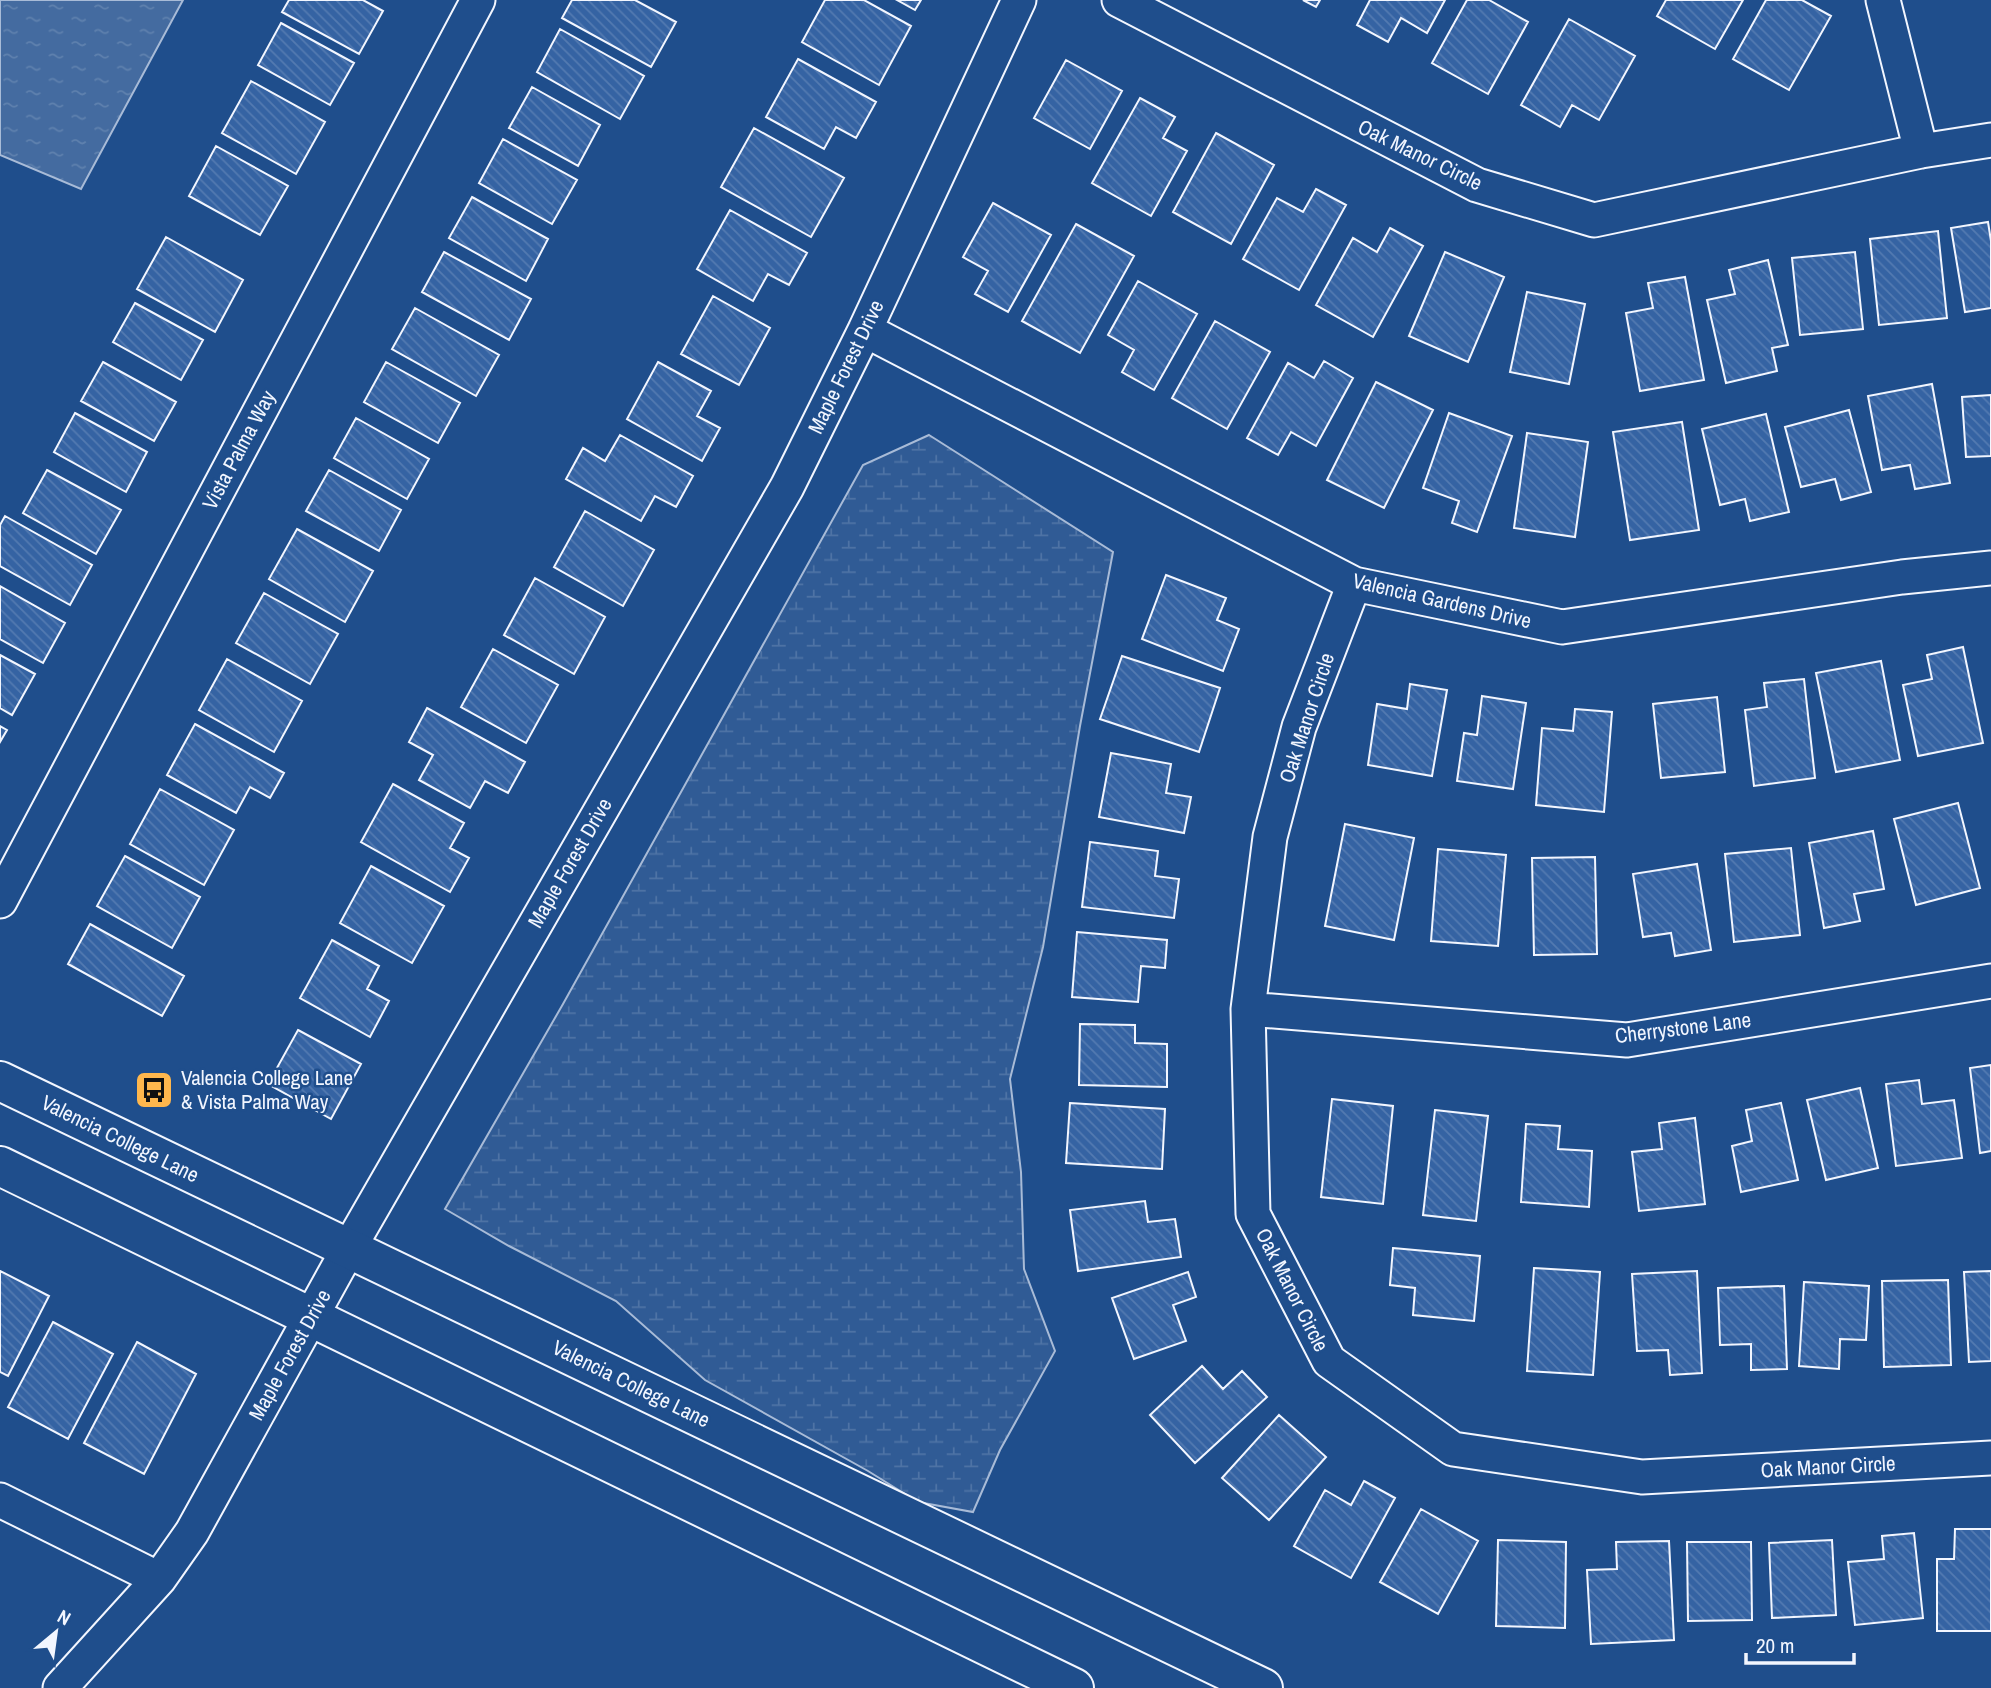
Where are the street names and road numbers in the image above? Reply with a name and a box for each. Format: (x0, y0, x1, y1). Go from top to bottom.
street label: Oak Manor Circle (1353, 112, 1487, 197)
street label: Maple Forest Drive (801, 295, 890, 439)
street label: Vista Palma Way (195, 385, 282, 514)
street label: Valencia Gardens Drive (1350, 566, 1534, 635)
street label: Oak Manor Circle (1272, 649, 1341, 786)
street label: Maple Forest Drive (521, 792, 619, 933)
street label: Cherrystone Lane (1613, 1005, 1753, 1050)
street label: Valencia College Lane (37, 1088, 204, 1189)
street label: Oak Manor Circle (1249, 1223, 1336, 1356)
street label: Maple Forest Drive (242, 1284, 338, 1425)
street label: Valencia College Lane (548, 1333, 715, 1434)
street label: Oak Manor Circle (1760, 1448, 1896, 1485)

